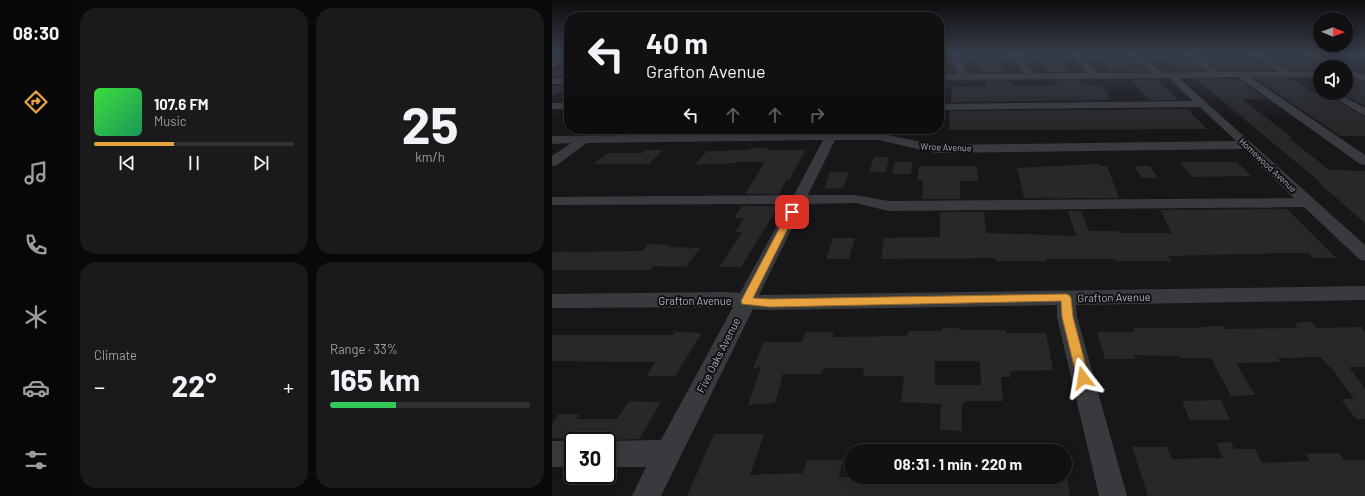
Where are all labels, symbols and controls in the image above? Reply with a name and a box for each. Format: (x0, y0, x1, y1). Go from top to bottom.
north arrow (1313, 12, 1353, 52)
map controls (1313, 12, 1353, 100)
text: 08:30 (13, 22, 59, 44)
text: 40 m (646, 26, 708, 60)
icon: left (580, 28, 632, 80)
text: Grafton Avenue (646, 60, 766, 82)
button: sound (1313, 60, 1353, 100)
icon: directions (22, 88, 50, 116)
text: 25 (401, 92, 459, 154)
text: 107.6 FM (154, 95, 209, 113)
icon: left (680, 104, 702, 126)
icon: ahead (722, 104, 744, 126)
icon: ahead (764, 104, 786, 126)
icon: right (806, 104, 828, 126)
text: Music (154, 113, 187, 129)
street label: Homewood Avenue (1237, 136, 1299, 194)
street label: Wroe Avenue (920, 141, 972, 153)
text: km/h (415, 149, 445, 165)
icon: previous (116, 152, 138, 174)
icon: pause (183, 152, 205, 174)
icon: next (250, 152, 272, 174)
icon: music (22, 159, 50, 187)
pin (775, 195, 809, 229)
icon: arrive (781, 201, 803, 223)
icon: phone (22, 231, 50, 259)
street label: Grafton Avenue (1077, 290, 1151, 304)
street label: Grafton Avenue (658, 294, 732, 307)
icon: climate (22, 303, 50, 331)
street label: Five Oaks Avenue (693, 315, 743, 395)
text: Range · 33% (330, 341, 398, 357)
text: Climate (94, 347, 137, 363)
position arrow (1062, 357, 1104, 399)
text: 165 km (330, 361, 420, 397)
text: 22° (172, 367, 216, 403)
text: − (94, 373, 105, 399)
text: + (283, 373, 294, 399)
icon: car (22, 374, 50, 402)
speed limit sign: 30 (564, 432, 616, 484)
icon: filters (22, 446, 50, 474)
text: 08:31 · 1 min · 220 m (894, 455, 1022, 473)

